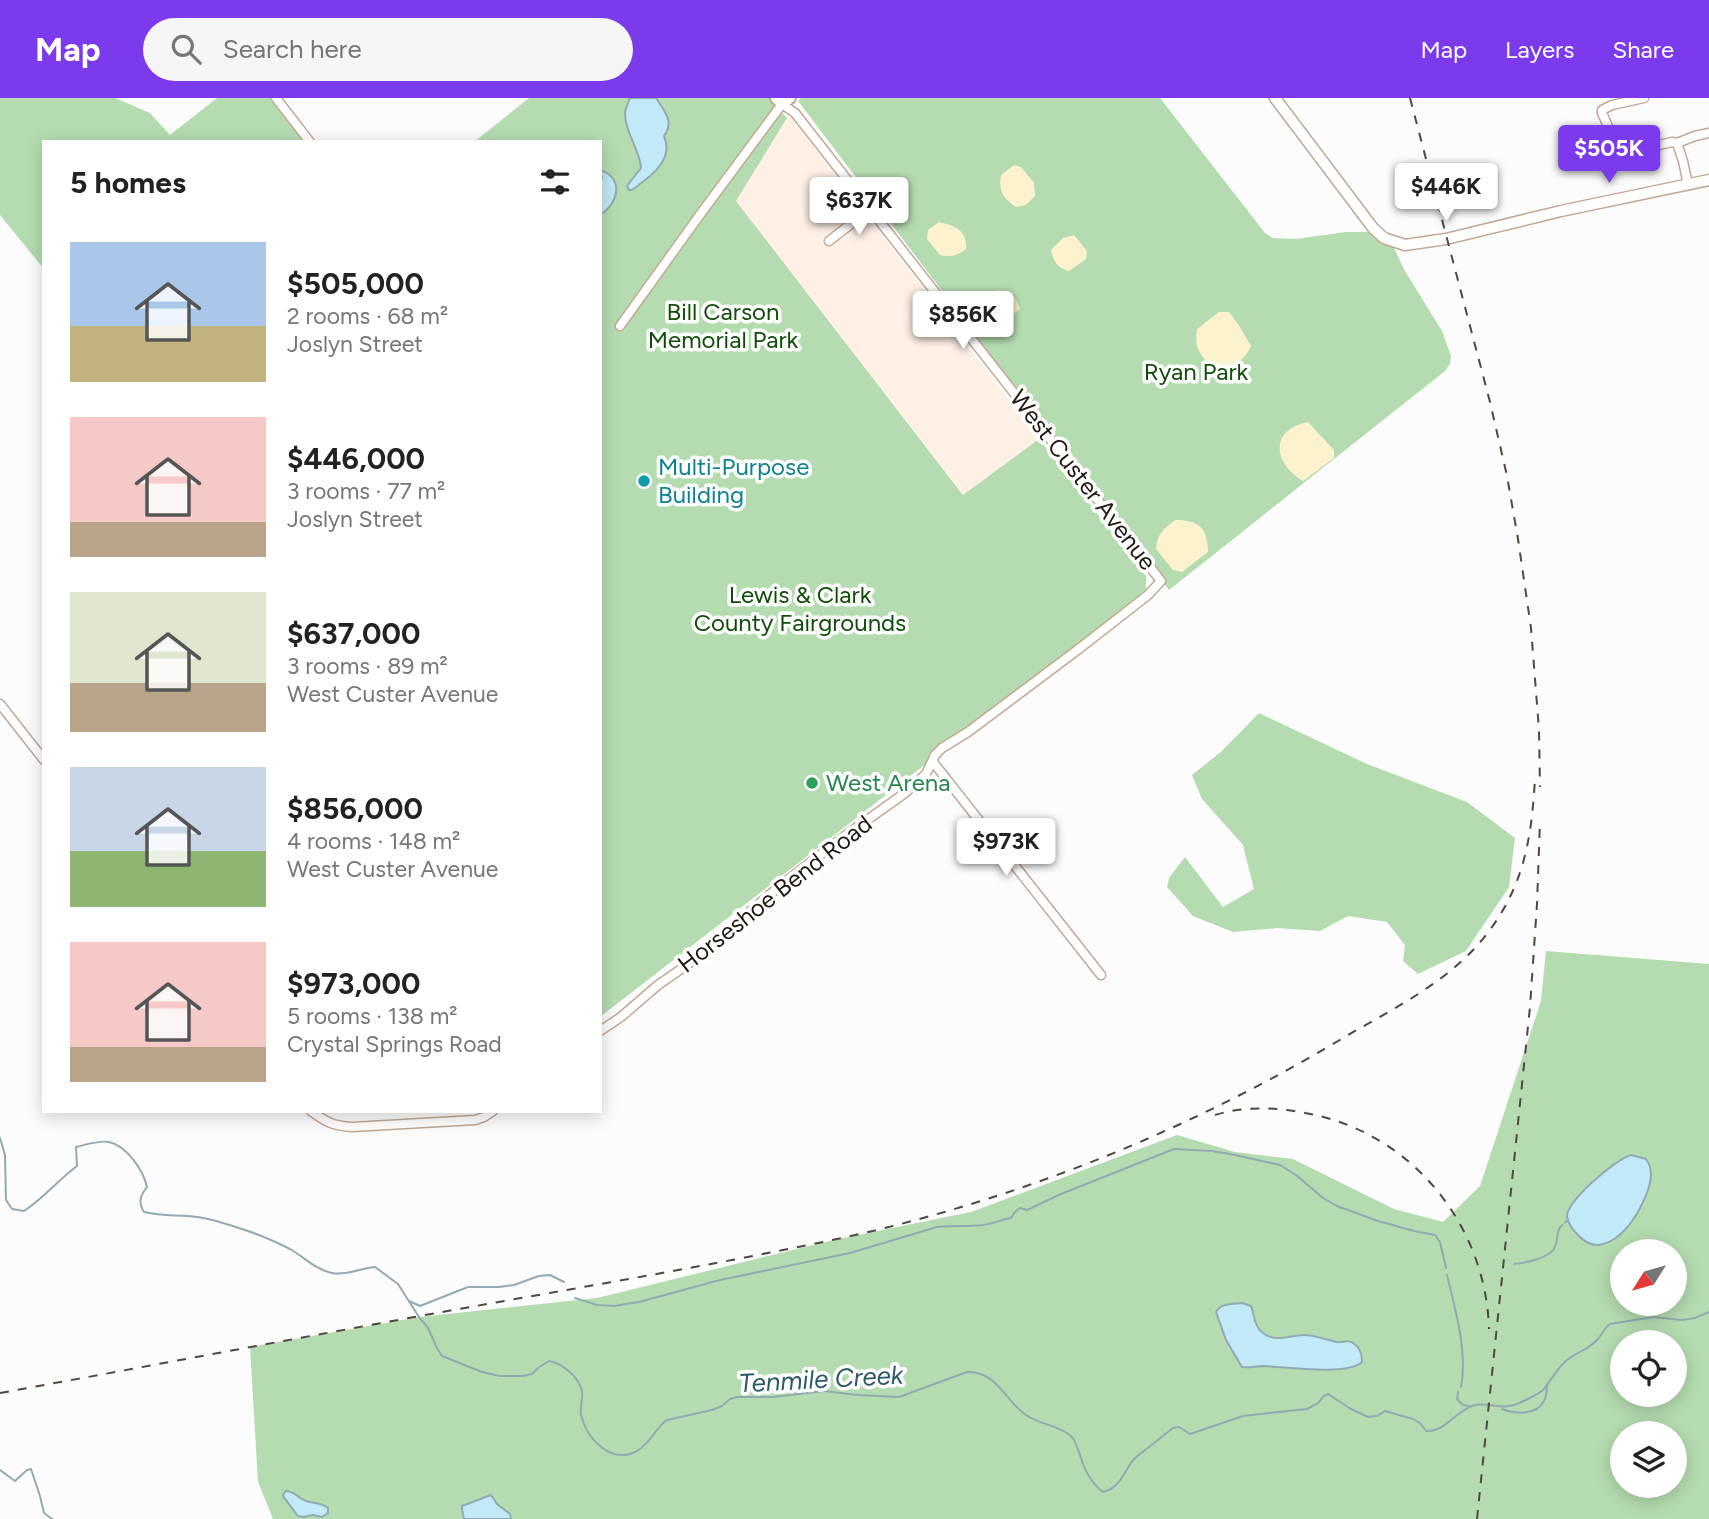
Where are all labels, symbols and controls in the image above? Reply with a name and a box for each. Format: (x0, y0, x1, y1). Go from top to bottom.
search box (143, 18, 633, 81)
text: Map (35, 30, 101, 69)
icon: search (167, 30, 205, 68)
text: Search here (223, 33, 362, 65)
text: Map (1420, 35, 1467, 64)
text: Layers (1505, 35, 1574, 64)
text: Share (1612, 35, 1674, 64)
pin: $505K (1560, 126, 1658, 185)
text: $505K (1574, 134, 1644, 162)
icon: filters (536, 163, 574, 201)
text: 5 homes (70, 164, 186, 201)
pin: $446K (1397, 164, 1495, 223)
text: $446K (1411, 172, 1481, 200)
pin: $637K (810, 178, 908, 237)
text: $637K (826, 186, 892, 214)
text: $505,000 (287, 265, 424, 302)
icon: home (126, 270, 210, 354)
pin: $856K (914, 292, 1012, 351)
park label: Bill Carson Memorial Park (648, 297, 799, 354)
text: $856K (929, 300, 997, 328)
text: 2 rooms · 68 m² (287, 302, 448, 330)
text: Joslyn Street (287, 330, 423, 358)
park label: Ryan Park (1144, 357, 1249, 386)
street label: West Custer Avenue (1004, 384, 1163, 576)
text: $446,000 (287, 440, 425, 477)
icon: home (126, 445, 210, 529)
place label: Multi-Purpose Building (658, 452, 809, 509)
marker: Multi-Purpose Building (636, 473, 652, 489)
text: 3 rooms · 77 m² (287, 477, 445, 505)
text: Joslyn Street (287, 505, 423, 533)
park label: Lewis & Clark County Fairgrounds (694, 580, 906, 637)
text: $637,000 (287, 615, 420, 652)
icon: home (126, 620, 210, 704)
text: 3 rooms · 89 m² (287, 652, 448, 680)
text: West Custer Avenue (287, 680, 498, 708)
place label: West Arena (826, 768, 950, 797)
marker: West Arena (804, 775, 820, 791)
text: $856,000 (287, 790, 423, 827)
icon: home (126, 795, 210, 879)
street label: Horseshoe Bend Road (672, 809, 878, 978)
pin: $973K (957, 818, 1055, 878)
text: 4 rooms · 148 m² (287, 827, 460, 855)
text: $973K (973, 827, 1039, 855)
text: West Custer Avenue (287, 855, 498, 883)
text: $973,000 (287, 965, 420, 1002)
icon: home (126, 970, 210, 1054)
text: 5 rooms · 138 m² (287, 1002, 458, 1030)
text: Crystal Springs Road (287, 1030, 502, 1058)
north arrow (1610, 1239, 1687, 1316)
map controls (1610, 1239, 1687, 1498)
button: locate (1610, 1330, 1687, 1407)
water label: Tenmile Creek (738, 1359, 905, 1399)
button: layers (1610, 1421, 1687, 1498)

